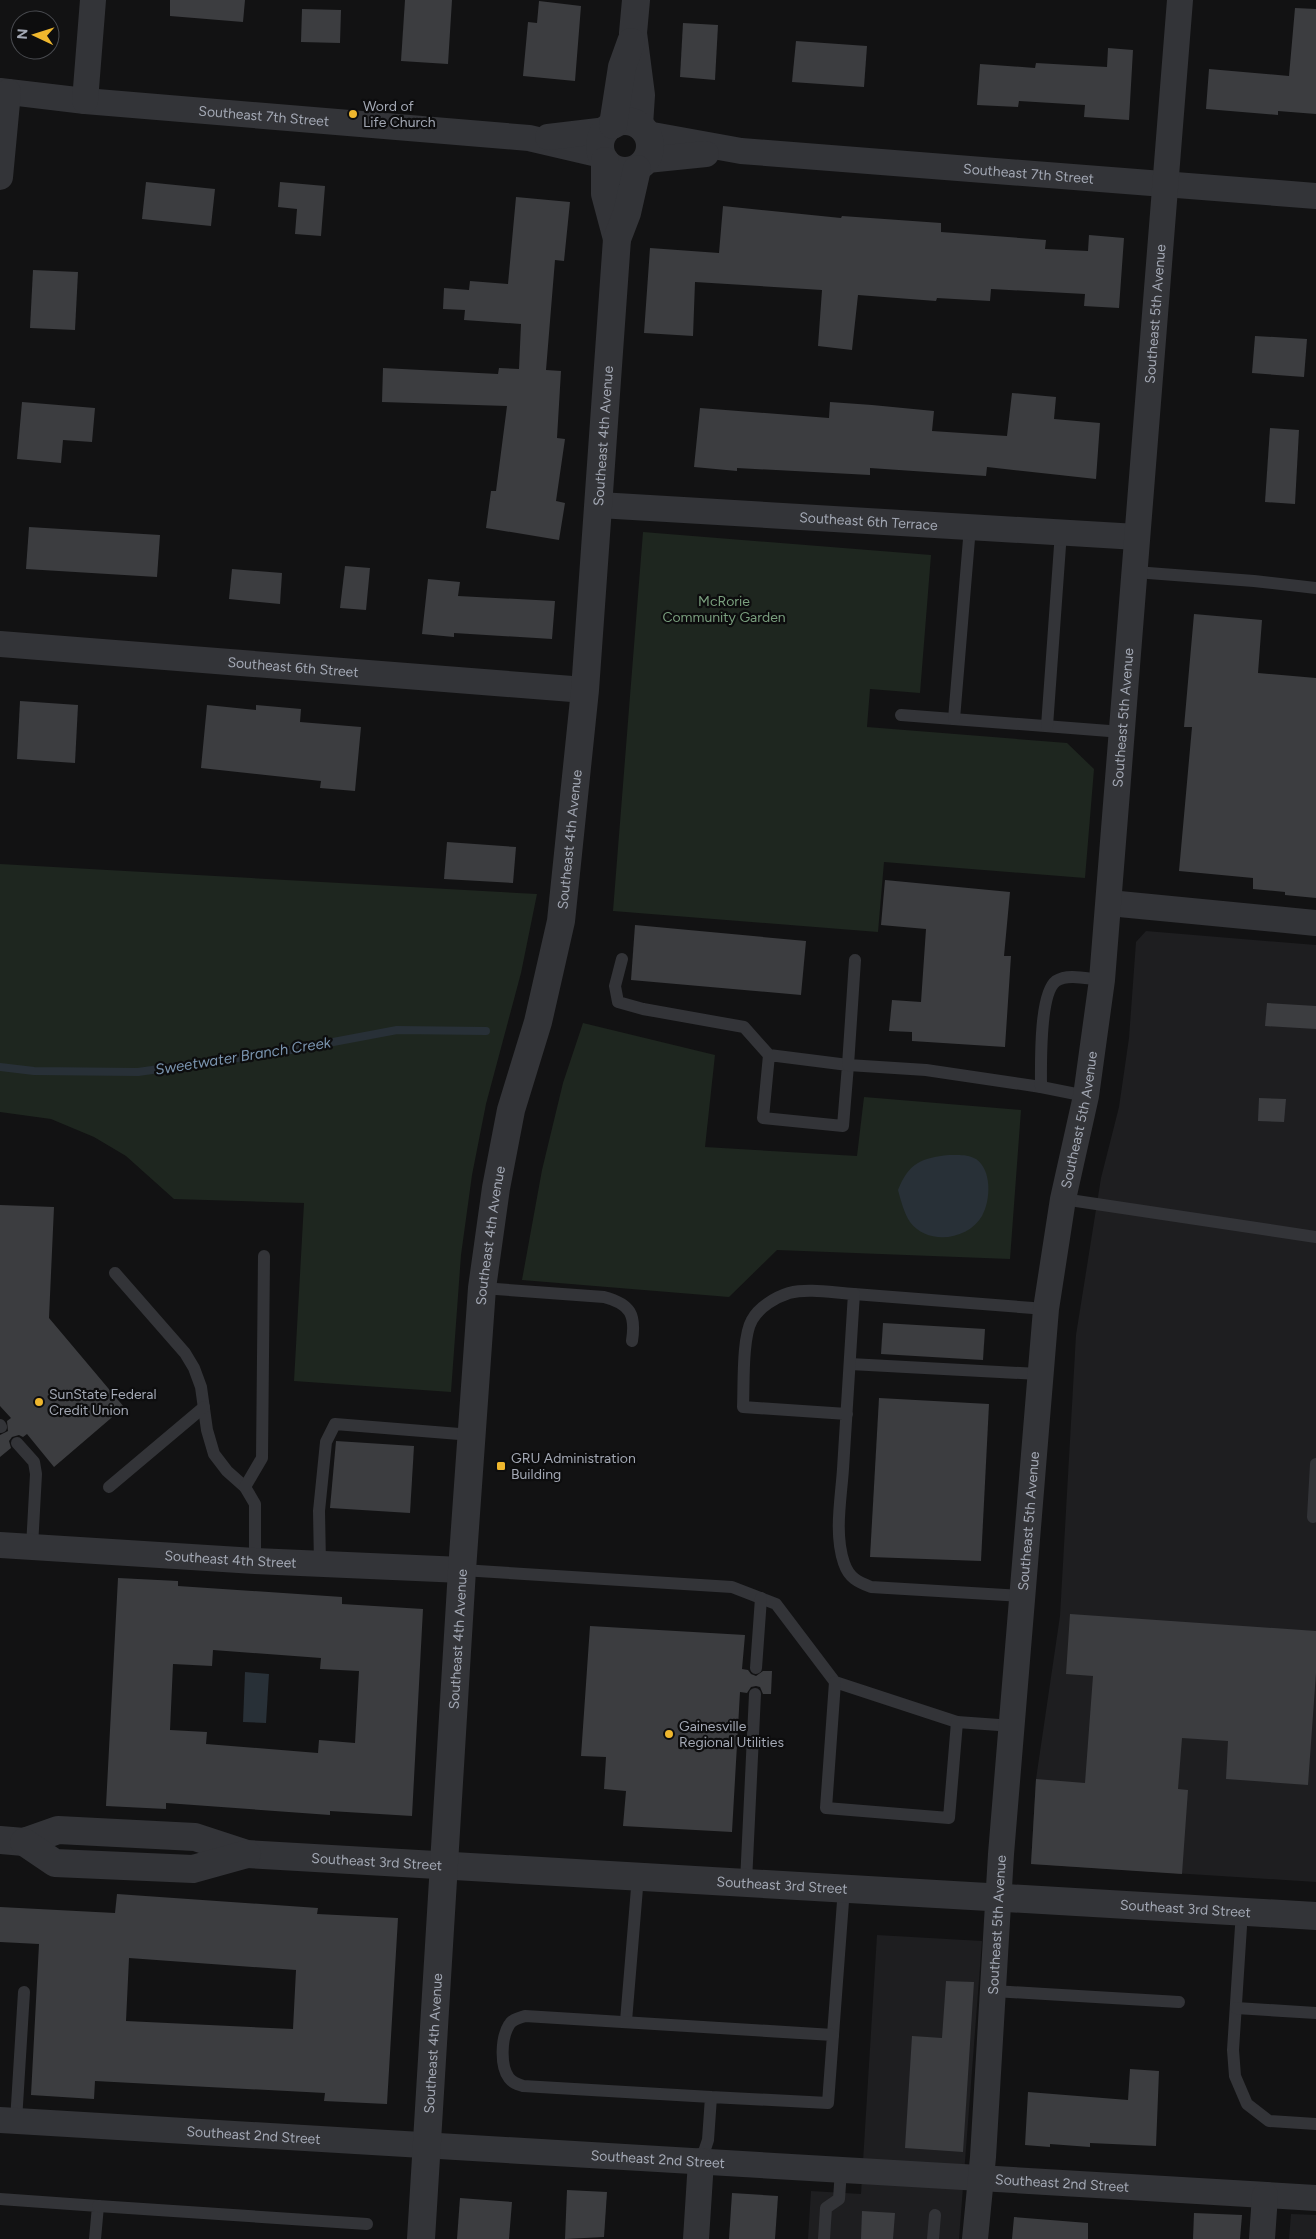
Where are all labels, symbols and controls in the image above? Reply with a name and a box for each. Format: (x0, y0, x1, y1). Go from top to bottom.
north arrow (10, 10, 60, 60)
text: N (14, 28, 31, 40)
place label: Word of Life Church (363, 98, 436, 131)
street label: Southeast 7th Street (198, 102, 330, 130)
marker: Word of Life Church (347, 108, 359, 120)
street label: Southeast 7th Street (963, 160, 1095, 188)
street label: Southeast 5th Avenue (1142, 243, 1170, 384)
street label: Southeast 4th Avenue (590, 365, 617, 507)
street label: Southeast 6th Terrace (799, 509, 939, 534)
park label: McRorie Community Garden (662, 593, 786, 626)
street label: Southeast 5th Avenue (1109, 647, 1137, 788)
street label: Southeast 6th Street (227, 654, 359, 681)
street label: Southeast 4th Avenue (554, 768, 586, 910)
water label: Sweetwater Branch Creek (154, 1033, 333, 1079)
street label: Southeast 5th Avenue (1058, 1050, 1101, 1190)
street label: Southeast 4th Avenue (473, 1164, 509, 1306)
place label: SunState Federal Credit Union (49, 1386, 157, 1419)
marker: SunState Federal Credit Union (33, 1396, 45, 1408)
place label: GRU Administration Building (511, 1450, 636, 1483)
street label: Southeast 5th Avenue (1015, 1450, 1043, 1591)
marker: GRU Administration Building (495, 1460, 507, 1472)
street label: Southeast 4th Street (164, 1547, 297, 1572)
street label: Southeast 4th Avenue (445, 1568, 471, 1710)
place label: Gainesville Regional Utilities (679, 1718, 784, 1751)
marker: Gainesville Regional Utilities (663, 1728, 675, 1740)
street label: Southeast 3rd Street (311, 1850, 443, 1874)
street label: Southeast 5th Avenue (985, 1854, 1010, 1995)
street label: Southeast 3rd Street (716, 1873, 848, 1898)
street label: Southeast 3rd Street (1119, 1897, 1251, 1921)
street label: Southeast 4th Avenue (421, 1972, 446, 2114)
street label: Southeast 2nd Street (186, 2123, 321, 2148)
street label: Southeast 2nd Street (590, 2147, 725, 2172)
street label: Southeast 2nd Street (995, 2171, 1130, 2196)

